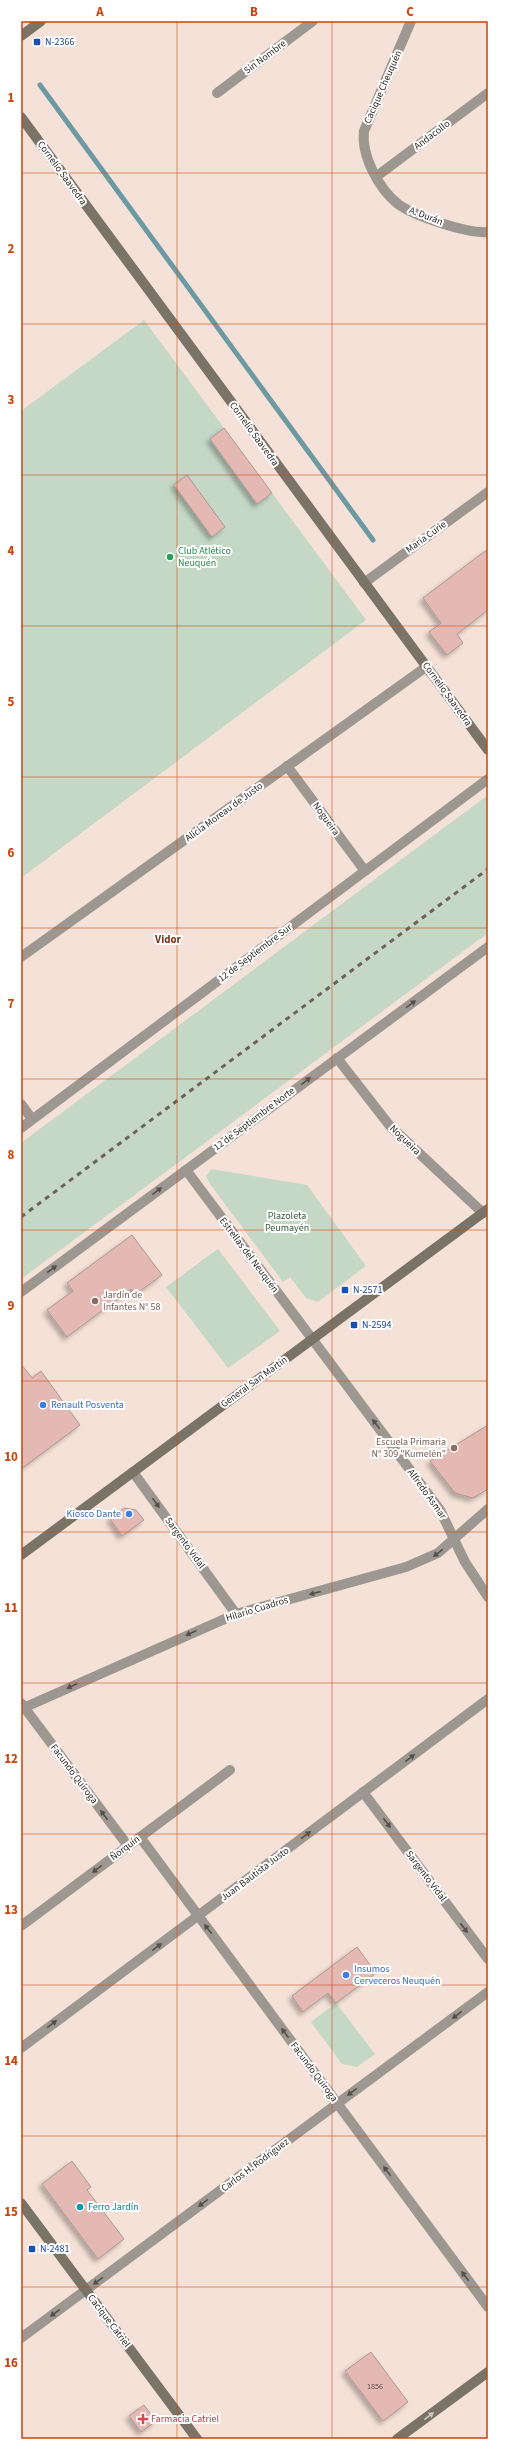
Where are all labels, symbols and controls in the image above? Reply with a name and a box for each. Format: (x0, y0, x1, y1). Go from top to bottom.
text: A (95, 3, 104, 21)
text: B (250, 3, 258, 21)
text: C (406, 3, 414, 21)
place label: N-2366 (45, 35, 74, 49)
marker: N-2366 (32, 37, 42, 47)
street label: Sin Nombre (241, 37, 289, 77)
street label: Cacique Cheuquén (361, 48, 405, 126)
text: 1 (8, 89, 15, 107)
street label: Andacollo (411, 117, 453, 153)
street label: Cornelio Saavedra (34, 138, 90, 208)
street label: A. Durán (407, 203, 445, 229)
text: 2 (8, 240, 15, 258)
text: 3 (8, 391, 15, 409)
street label: Cornelio Saavedra (226, 399, 282, 469)
street label: María Curie (403, 517, 449, 557)
text: 4 (8, 542, 15, 560)
place label: Club Atlético Neuquén (178, 544, 231, 570)
marker: Club Atlético Neuquén (165, 552, 175, 562)
street label: Cornelio Saavedra (419, 659, 475, 729)
text: 5 (8, 693, 15, 711)
street label: Alicia Moreau de Justo (182, 779, 266, 845)
street label: Nogueira (309, 799, 343, 839)
text: 6 (8, 844, 15, 862)
street label: 12 de Septiembre Sur (215, 920, 295, 985)
district label: Vidor (154, 932, 182, 947)
text: 7 (8, 995, 15, 1013)
one-way arrow (406, 1000, 416, 1008)
one-way arrow (301, 1077, 312, 1085)
street label: 12 de Septiembre Norte (210, 1084, 298, 1154)
street label: Nogueira (386, 1122, 424, 1158)
text: 8 (8, 1146, 15, 1164)
one-way arrow (151, 1187, 162, 1196)
park label: Plazoleta Peumayén (265, 1209, 309, 1235)
street label: Estrellas del Neuquén (216, 1215, 282, 1295)
one-way arrow (47, 1265, 58, 1273)
place label: N-2571 (353, 1283, 382, 1297)
marker: N-2571 (340, 1285, 350, 1295)
place label: Jardín de Infantes N° 58 (103, 1288, 160, 1314)
marker: Jardín de Infantes N° 58 (90, 1296, 100, 1306)
text: 9 (8, 1297, 15, 1315)
place label: N-2594 (362, 1318, 391, 1332)
marker: N-2594 (349, 1320, 359, 1330)
street label: General San Martín (218, 1353, 290, 1411)
place label: Renault Posventa (51, 1398, 124, 1412)
marker: Renault Posventa (38, 1400, 48, 1410)
one-way arrow (372, 1419, 380, 1430)
place label: Escuela Primaria N° 309 "Kumelén" (371, 1435, 446, 1461)
marker: Escuela Primaria N° 309 "Kumelén" (449, 1443, 459, 1453)
text: 10 (4, 1448, 18, 1466)
street label: Alfredo Asmar (404, 1466, 450, 1522)
one-way arrow (152, 1498, 160, 1509)
place label: Kiosco Dante (67, 1507, 121, 1521)
marker: Kiosco Dante (124, 1509, 134, 1519)
street label: Sargento Vidal (162, 1514, 209, 1572)
one-way arrow (432, 1548, 443, 1557)
one-way arrow (308, 1590, 321, 1596)
street label: Hilario Cuadros (224, 1593, 290, 1625)
text: 11 (4, 1599, 18, 1617)
one-way arrow (185, 1629, 197, 1636)
one-way arrow (67, 1683, 78, 1689)
street label: Facundo Quiroga (47, 1741, 101, 1807)
text: 12 (4, 1750, 18, 1768)
one-way arrow (404, 1754, 415, 1762)
one-way arrow (100, 1809, 109, 1820)
one-way arrow (383, 1818, 391, 1829)
one-way arrow (300, 1831, 311, 1840)
street label: Ñorquín (107, 1832, 143, 1864)
street label: Juan Bautista Justo (218, 1844, 292, 1904)
street label: Sargento Vidal (402, 1848, 450, 1905)
one-way arrow (92, 1865, 103, 1873)
text: 13 (4, 1901, 18, 1919)
one-way arrow (460, 1922, 469, 1933)
one-way arrow (204, 1923, 212, 1934)
one-way arrow (151, 1943, 162, 1951)
place label: Insumos Cerveceros Neuquén (354, 1962, 441, 1988)
marker: Insumos Cerveceros Neuquén (341, 1970, 351, 1980)
one-way arrow (451, 2011, 462, 2019)
one-way arrow (47, 2020, 58, 2029)
one-way arrow (281, 2028, 289, 2038)
street label: Facundo Quiroga (287, 2039, 341, 2105)
text: 14 (4, 2052, 18, 2070)
one-way arrow (347, 2088, 358, 2097)
street label: Carlos H. Rodríguez (218, 2135, 292, 2195)
one-way arrow (383, 2166, 392, 2177)
one-way arrow (197, 2199, 208, 2207)
place label: Ferro Jardín (88, 2200, 139, 2214)
marker: Ferro Jardín (75, 2202, 85, 2212)
text: 15 (4, 2203, 18, 2221)
place label: N-2481 (40, 2242, 69, 2256)
marker: N-2481 (27, 2244, 37, 2254)
one-way arrow (461, 2270, 469, 2281)
one-way arrow (93, 2276, 104, 2285)
street label: Cacique Catriel (84, 2292, 134, 2351)
one-way arrow (49, 2309, 60, 2317)
text: 16 (4, 2354, 18, 2372)
house number: 1856 (367, 2381, 383, 2392)
place label: Farmacia Catriel (151, 2412, 219, 2426)
one-way arrow (423, 2412, 434, 2420)
marker: Farmacia Catriel (138, 2414, 148, 2424)

